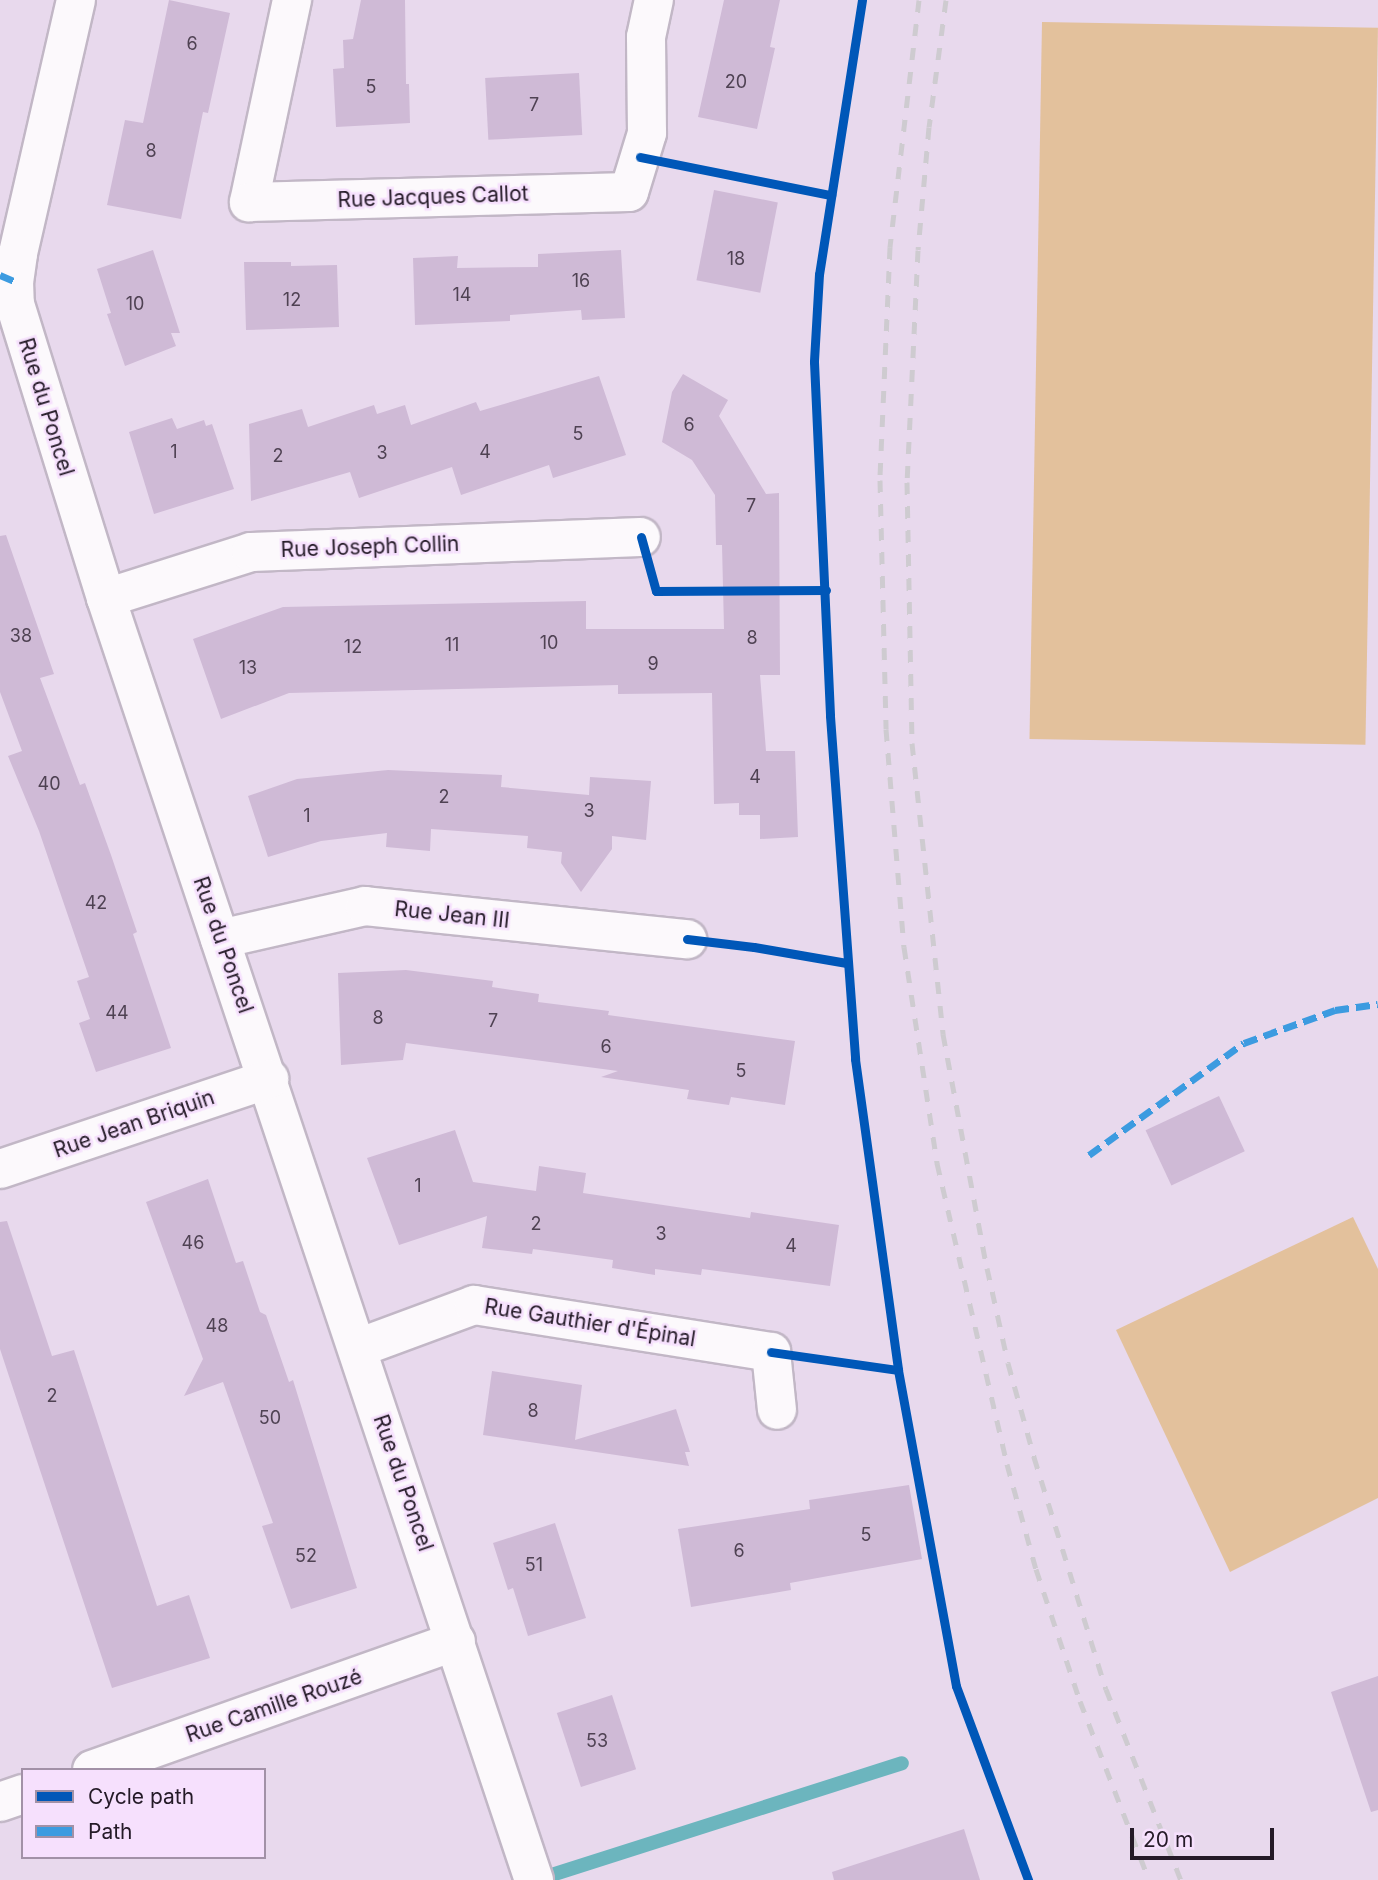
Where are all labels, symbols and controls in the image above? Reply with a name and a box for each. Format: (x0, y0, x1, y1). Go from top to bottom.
house number: 6 (186, 33, 198, 55)
house number: 20 (725, 71, 747, 93)
house number: 5 (366, 76, 376, 98)
house number: 7 (529, 94, 539, 116)
house number: 8 (145, 140, 157, 162)
street label: Rue Jacques Callot (337, 181, 529, 213)
house number: 18 (727, 248, 745, 270)
house number: 16 (572, 270, 590, 292)
house number: 14 (453, 284, 471, 306)
house number: 12 (283, 289, 301, 311)
house number: 10 (126, 293, 144, 315)
street label: Rue du Poncel (13, 335, 79, 479)
house number: 6 (683, 414, 695, 436)
house number: 5 (573, 423, 583, 445)
house number: 1 (170, 441, 178, 463)
house number: 4 (479, 441, 491, 463)
house number: 3 (376, 442, 388, 464)
house number: 2 (273, 445, 283, 467)
house number: 7 (746, 495, 756, 517)
street label: Rue Joseph Collin (280, 531, 460, 563)
house number: 38 (10, 625, 32, 647)
house number: 8 (746, 627, 758, 649)
house number: 10 (540, 632, 558, 654)
house number: 11 (445, 634, 459, 656)
house number: 12 (344, 636, 362, 658)
house number: 9 (647, 653, 659, 675)
house number: 13 (239, 657, 257, 679)
house number: 4 (749, 766, 761, 788)
house number: 40 (38, 773, 60, 795)
house number: 2 (439, 786, 449, 808)
house number: 3 (583, 800, 595, 822)
house number: 1 (303, 805, 311, 827)
street label: Rue du Poncel (188, 873, 258, 1017)
house number: 42 (85, 892, 107, 914)
street label: Rue Jean III (393, 896, 511, 934)
house number: 44 (105, 1002, 129, 1024)
house number: 8 (372, 1007, 384, 1029)
house number: 7 (488, 1010, 498, 1032)
house number: 6 (600, 1036, 612, 1058)
house number: 5 (736, 1060, 746, 1082)
street label: Rue Jean Briquin (50, 1085, 218, 1163)
house number: 1 (414, 1175, 422, 1197)
house number: 2 (531, 1213, 541, 1235)
house number: 3 (655, 1223, 667, 1245)
house number: 46 (182, 1232, 204, 1254)
house number: 4 (785, 1235, 797, 1257)
street label: Rue Gauthier d'Épinal (483, 1294, 697, 1352)
house number: 48 (206, 1315, 228, 1337)
house number: 2 (47, 1385, 57, 1407)
house number: 8 (527, 1400, 539, 1422)
house number: 50 (259, 1407, 281, 1429)
street label: Rue du Poncel (368, 1411, 438, 1555)
house number: 5 (861, 1524, 871, 1546)
house number: 6 (733, 1540, 745, 1562)
house number: 52 (295, 1545, 317, 1567)
house number: 51 (525, 1554, 543, 1576)
street label: Rue Camille Rouzé (183, 1664, 365, 1748)
house number: 53 (586, 1730, 608, 1752)
legend (21, 1768, 266, 1859)
text: Cycle path (88, 1784, 194, 1809)
scale bar (1133, 1814, 1276, 1858)
text: Path (88, 1819, 133, 1844)
text: 20 m (1143, 1827, 1193, 1852)

